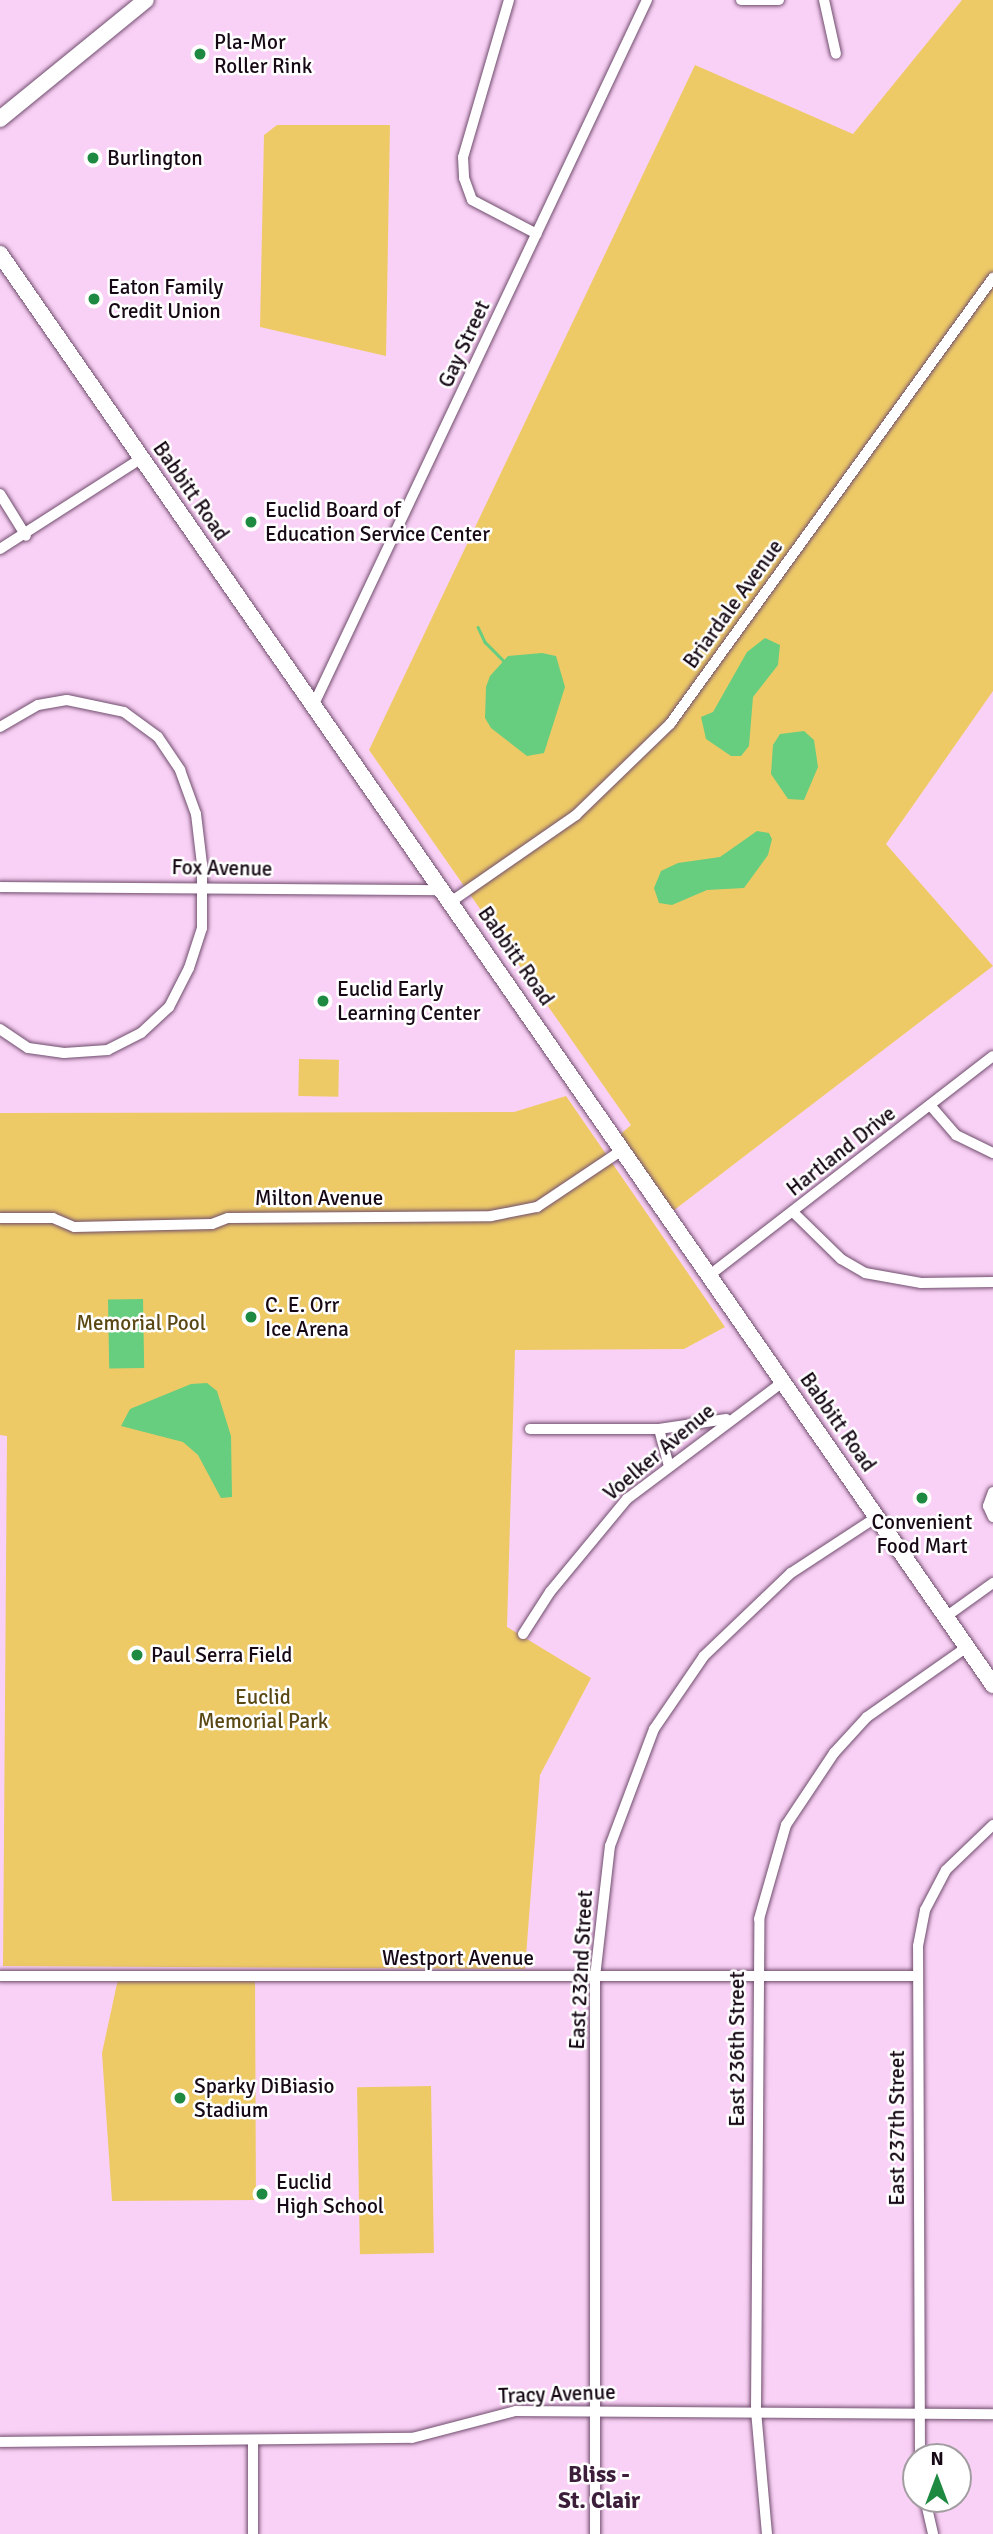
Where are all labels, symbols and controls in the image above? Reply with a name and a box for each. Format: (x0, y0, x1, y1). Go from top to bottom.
place label: Pla-Mor Roller Rink (214, 29, 312, 79)
marker: Pla-Mor Roller Rink (192, 46, 208, 62)
place label: Burlington (107, 145, 203, 171)
marker: Burlington (85, 150, 101, 166)
place label: Eaton Family Credit Union (108, 274, 223, 324)
marker: Eaton Family Credit Union (86, 291, 102, 307)
street label: Gay Street (433, 297, 495, 391)
street label: Babbitt Road (148, 437, 234, 545)
place label: Euclid Board of Education Service Center (265, 497, 490, 547)
marker: Euclid Board of Education Service Center (243, 514, 259, 530)
street label: Briardale Avenue (678, 535, 788, 673)
street label: Fox Avenue (171, 855, 273, 881)
street label: Babbitt Road (473, 902, 559, 1010)
place label: Euclid Early Learning Center (337, 976, 481, 1026)
marker: Euclid Early Learning Center (315, 993, 331, 1009)
street label: Hartland Drive (781, 1101, 901, 1201)
street label: Milton Avenue (255, 1185, 383, 1211)
place label: C. E. Orr Ice Arena (265, 1292, 349, 1342)
marker: C. E. Orr Ice Arena (243, 1309, 259, 1325)
park label: Memorial Pool (76, 1310, 206, 1336)
street label: Babbitt Road (795, 1368, 881, 1476)
street label: Voelker Avenue (598, 1398, 720, 1506)
marker: Convenient Food Mart (914, 1490, 930, 1506)
place label: Convenient Food Mart (872, 1509, 972, 1559)
place label: Paul Serra Field (151, 1642, 292, 1668)
marker: Paul Serra Field (129, 1647, 145, 1663)
park label: Euclid Memorial Park (198, 1684, 328, 1734)
street label: East 232nd Street (564, 1890, 598, 2050)
street label: Westport Avenue (382, 1945, 534, 1971)
street label: East 236th Street (724, 1971, 750, 2127)
street label: East 237th Street (884, 2050, 910, 2206)
place label: Sparky DiBiasio Stadium (194, 2073, 334, 2123)
marker: Sparky DiBiasio Stadium (172, 2090, 188, 2106)
place label: Euclid High School (276, 2169, 384, 2219)
marker: Euclid High School (254, 2186, 270, 2202)
street label: Tracy Avenue (498, 2379, 616, 2409)
north arrow (902, 2443, 972, 2513)
text: N (930, 2447, 944, 2471)
district label: Bliss - St. Clair (558, 2461, 640, 2515)

